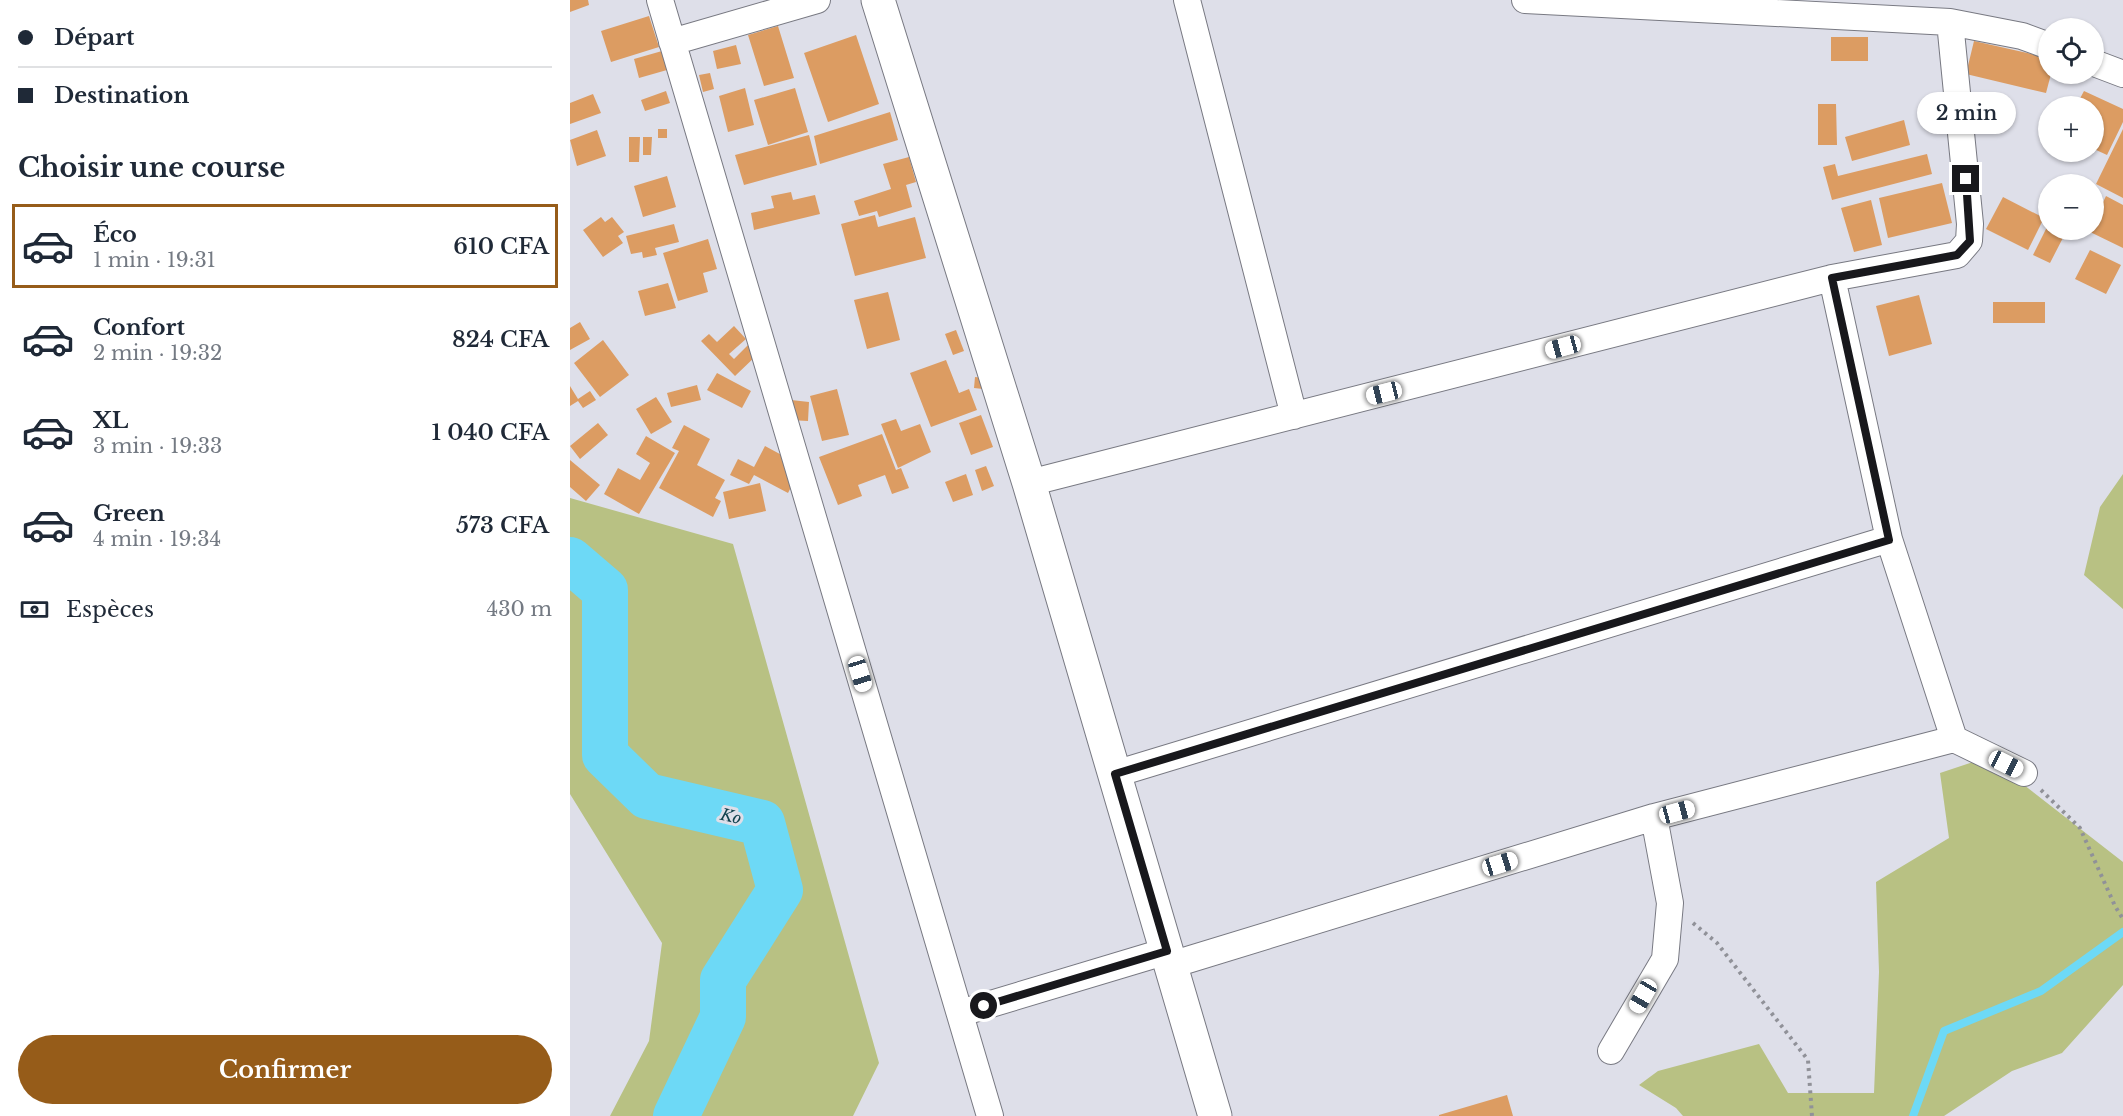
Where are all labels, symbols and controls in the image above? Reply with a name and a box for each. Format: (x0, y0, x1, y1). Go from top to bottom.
map controls (2038, 18, 2104, 240)
button: locate (2038, 18, 2104, 84)
text: Départ (54, 24, 134, 51)
text: Destination (54, 82, 189, 109)
callout: 2 min (1916, 92, 2016, 134)
button: + (2038, 96, 2104, 162)
text: 2 min (1936, 101, 1997, 125)
text: Choisir une course (18, 151, 285, 184)
route end (1952, 165, 1979, 192)
button: − (2038, 174, 2104, 240)
icon: car (21, 219, 75, 273)
text: Éco (93, 221, 137, 248)
text: 610 CFA (453, 233, 549, 260)
text: 1 min · 19:31 (93, 248, 216, 272)
icon: car (21, 312, 75, 366)
text: Confort (93, 314, 185, 341)
text: 824 CFA (452, 326, 549, 353)
car (1543, 334, 1583, 360)
text: 2 min · 19:32 (93, 341, 222, 365)
car (1364, 380, 1404, 406)
icon: car (21, 405, 75, 459)
text: XL (93, 407, 128, 434)
text: 1 040 CFA (432, 419, 549, 446)
text: 3 min · 19:33 (93, 434, 222, 458)
icon: car (21, 498, 75, 552)
text: Green (93, 500, 165, 527)
text: 573 CFA (456, 512, 549, 539)
text: 4 min · 19:34 (93, 527, 221, 551)
icon: cash (18, 593, 51, 626)
text: Espèces (66, 596, 154, 623)
text: 430 m (487, 597, 552, 621)
car (846, 654, 874, 694)
car (1986, 748, 2026, 780)
car (1657, 799, 1697, 825)
water label: Ko (718, 804, 743, 828)
car (1480, 850, 1520, 878)
car (1626, 976, 1660, 1016)
route start (970, 992, 997, 1019)
button: Confirmer (18, 1035, 552, 1104)

